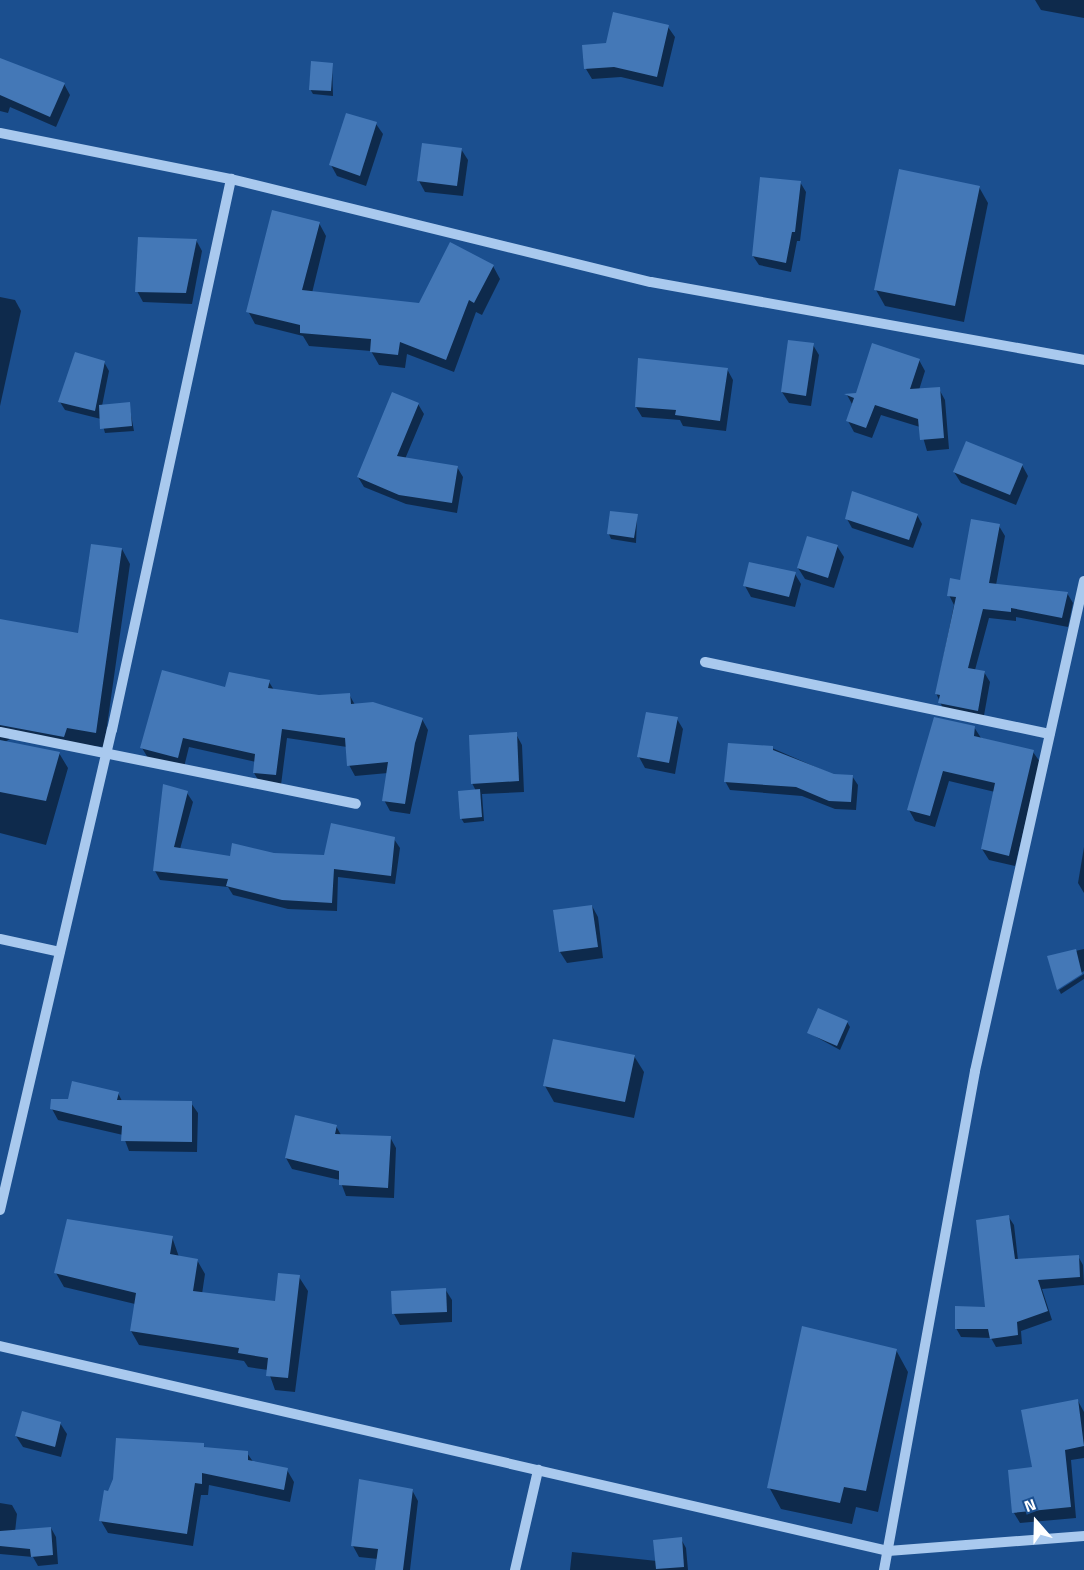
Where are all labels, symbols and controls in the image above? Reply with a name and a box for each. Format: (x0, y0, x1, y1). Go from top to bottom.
north arrow (1006, 1492, 1066, 1552)
text: N (1021, 1492, 1039, 1518)

